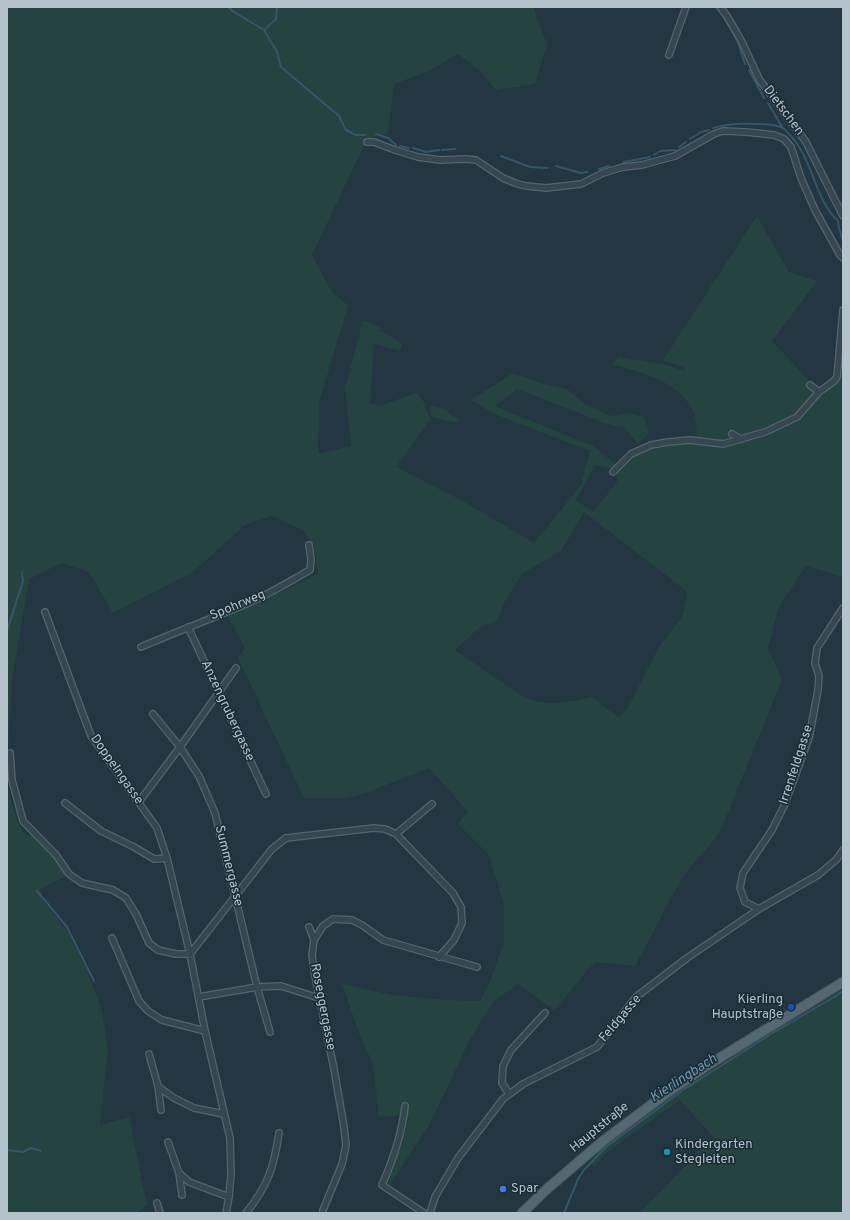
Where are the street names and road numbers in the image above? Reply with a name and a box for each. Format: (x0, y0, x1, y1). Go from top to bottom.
street label: Dietschen (759, 83, 807, 139)
street label: Spohrweg (208, 587, 268, 625)
street label: Anzengrubergasse (197, 658, 257, 764)
street label: Irrenfeldgasse (777, 723, 817, 807)
street label: Doppelngasse (86, 732, 146, 808)
street label: Summergasse (210, 824, 246, 908)
street label: Roseggergasse (306, 962, 338, 1052)
street label: Feldgasse (597, 992, 645, 1046)
street label: Hauptstraße (567, 1100, 633, 1156)

